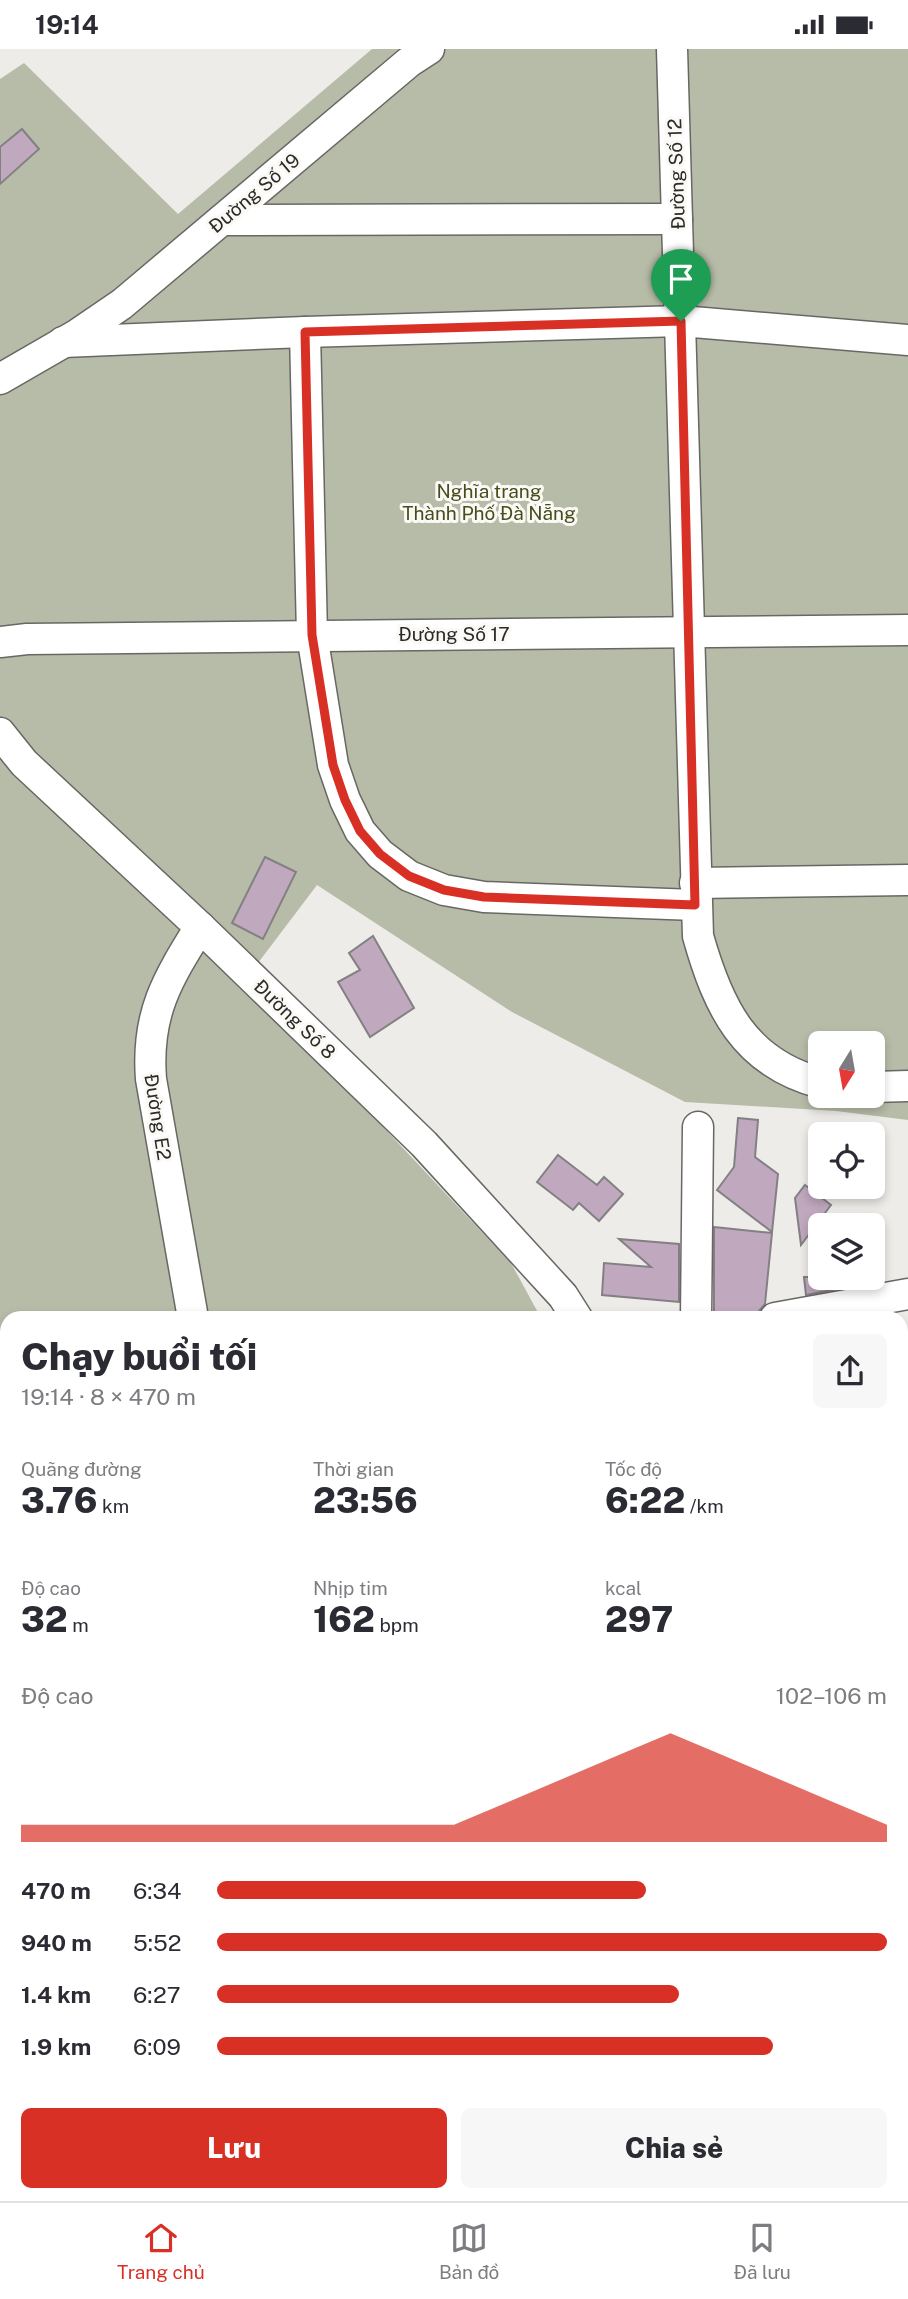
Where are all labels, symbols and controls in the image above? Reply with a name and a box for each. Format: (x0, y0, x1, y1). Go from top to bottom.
text: 19:14 (35, 9, 98, 40)
street label: Đường Số 12 (663, 118, 689, 230)
street label: Đường Số 19 (204, 149, 304, 237)
pin (651, 249, 711, 321)
icon: arrive (662, 260, 700, 298)
park label: Nghĩa trang Thành Phố Đà Nẵng (402, 480, 576, 524)
street label: Đường Số 17 (398, 623, 510, 645)
street label: Đường Số 8 (250, 975, 340, 1063)
north arrow (808, 1031, 886, 1108)
map controls (808, 1031, 885, 1290)
street label: Đường E2 (140, 1072, 176, 1162)
button: locate (808, 1122, 885, 1199)
button: layers (808, 1213, 885, 1290)
text: Chạy buổi tối (21, 1334, 257, 1379)
button: share (813, 1334, 887, 1408)
text: 19:14 · 8 × 470 m (21, 1383, 196, 1410)
text: Quãng đường (21, 1458, 142, 1480)
text: Thời gian (313, 1458, 394, 1480)
text: Tốc độ (605, 1458, 662, 1480)
text: 3.76 (21, 1480, 98, 1521)
text: 23:56 (313, 1480, 418, 1521)
text: 6:22 (605, 1480, 685, 1521)
text: km (98, 1495, 129, 1517)
text: /km (685, 1495, 724, 1517)
text: Độ cao (21, 1577, 81, 1599)
text: Nhịp tim (313, 1577, 388, 1599)
text: kcal (605, 1577, 642, 1599)
text: 32 (21, 1599, 68, 1640)
text: 162 (313, 1599, 375, 1640)
text: 297 (605, 1599, 673, 1640)
text: m (68, 1614, 89, 1636)
text: bpm (375, 1614, 419, 1636)
text: Độ cao (21, 1682, 93, 1709)
text: 102–106 m (776, 1682, 887, 1709)
text: 470 m (21, 1877, 91, 1904)
text: 6:34 (133, 1877, 181, 1904)
text: 940 m (21, 1929, 92, 1956)
text: 5:52 (133, 1929, 181, 1956)
text: 1.4 km (21, 1981, 91, 2008)
text: 6:27 (133, 1981, 180, 2008)
text: 1.9 km (21, 2033, 91, 2060)
text: 6:09 (133, 2033, 181, 2060)
button: Lưu (21, 2108, 447, 2188)
button: Chia sẻ (461, 2108, 887, 2188)
tab: Trang chủ (117, 2219, 205, 2283)
tab: Bản đồ (439, 2219, 499, 2283)
tab: Đã lưu (733, 2219, 791, 2283)

